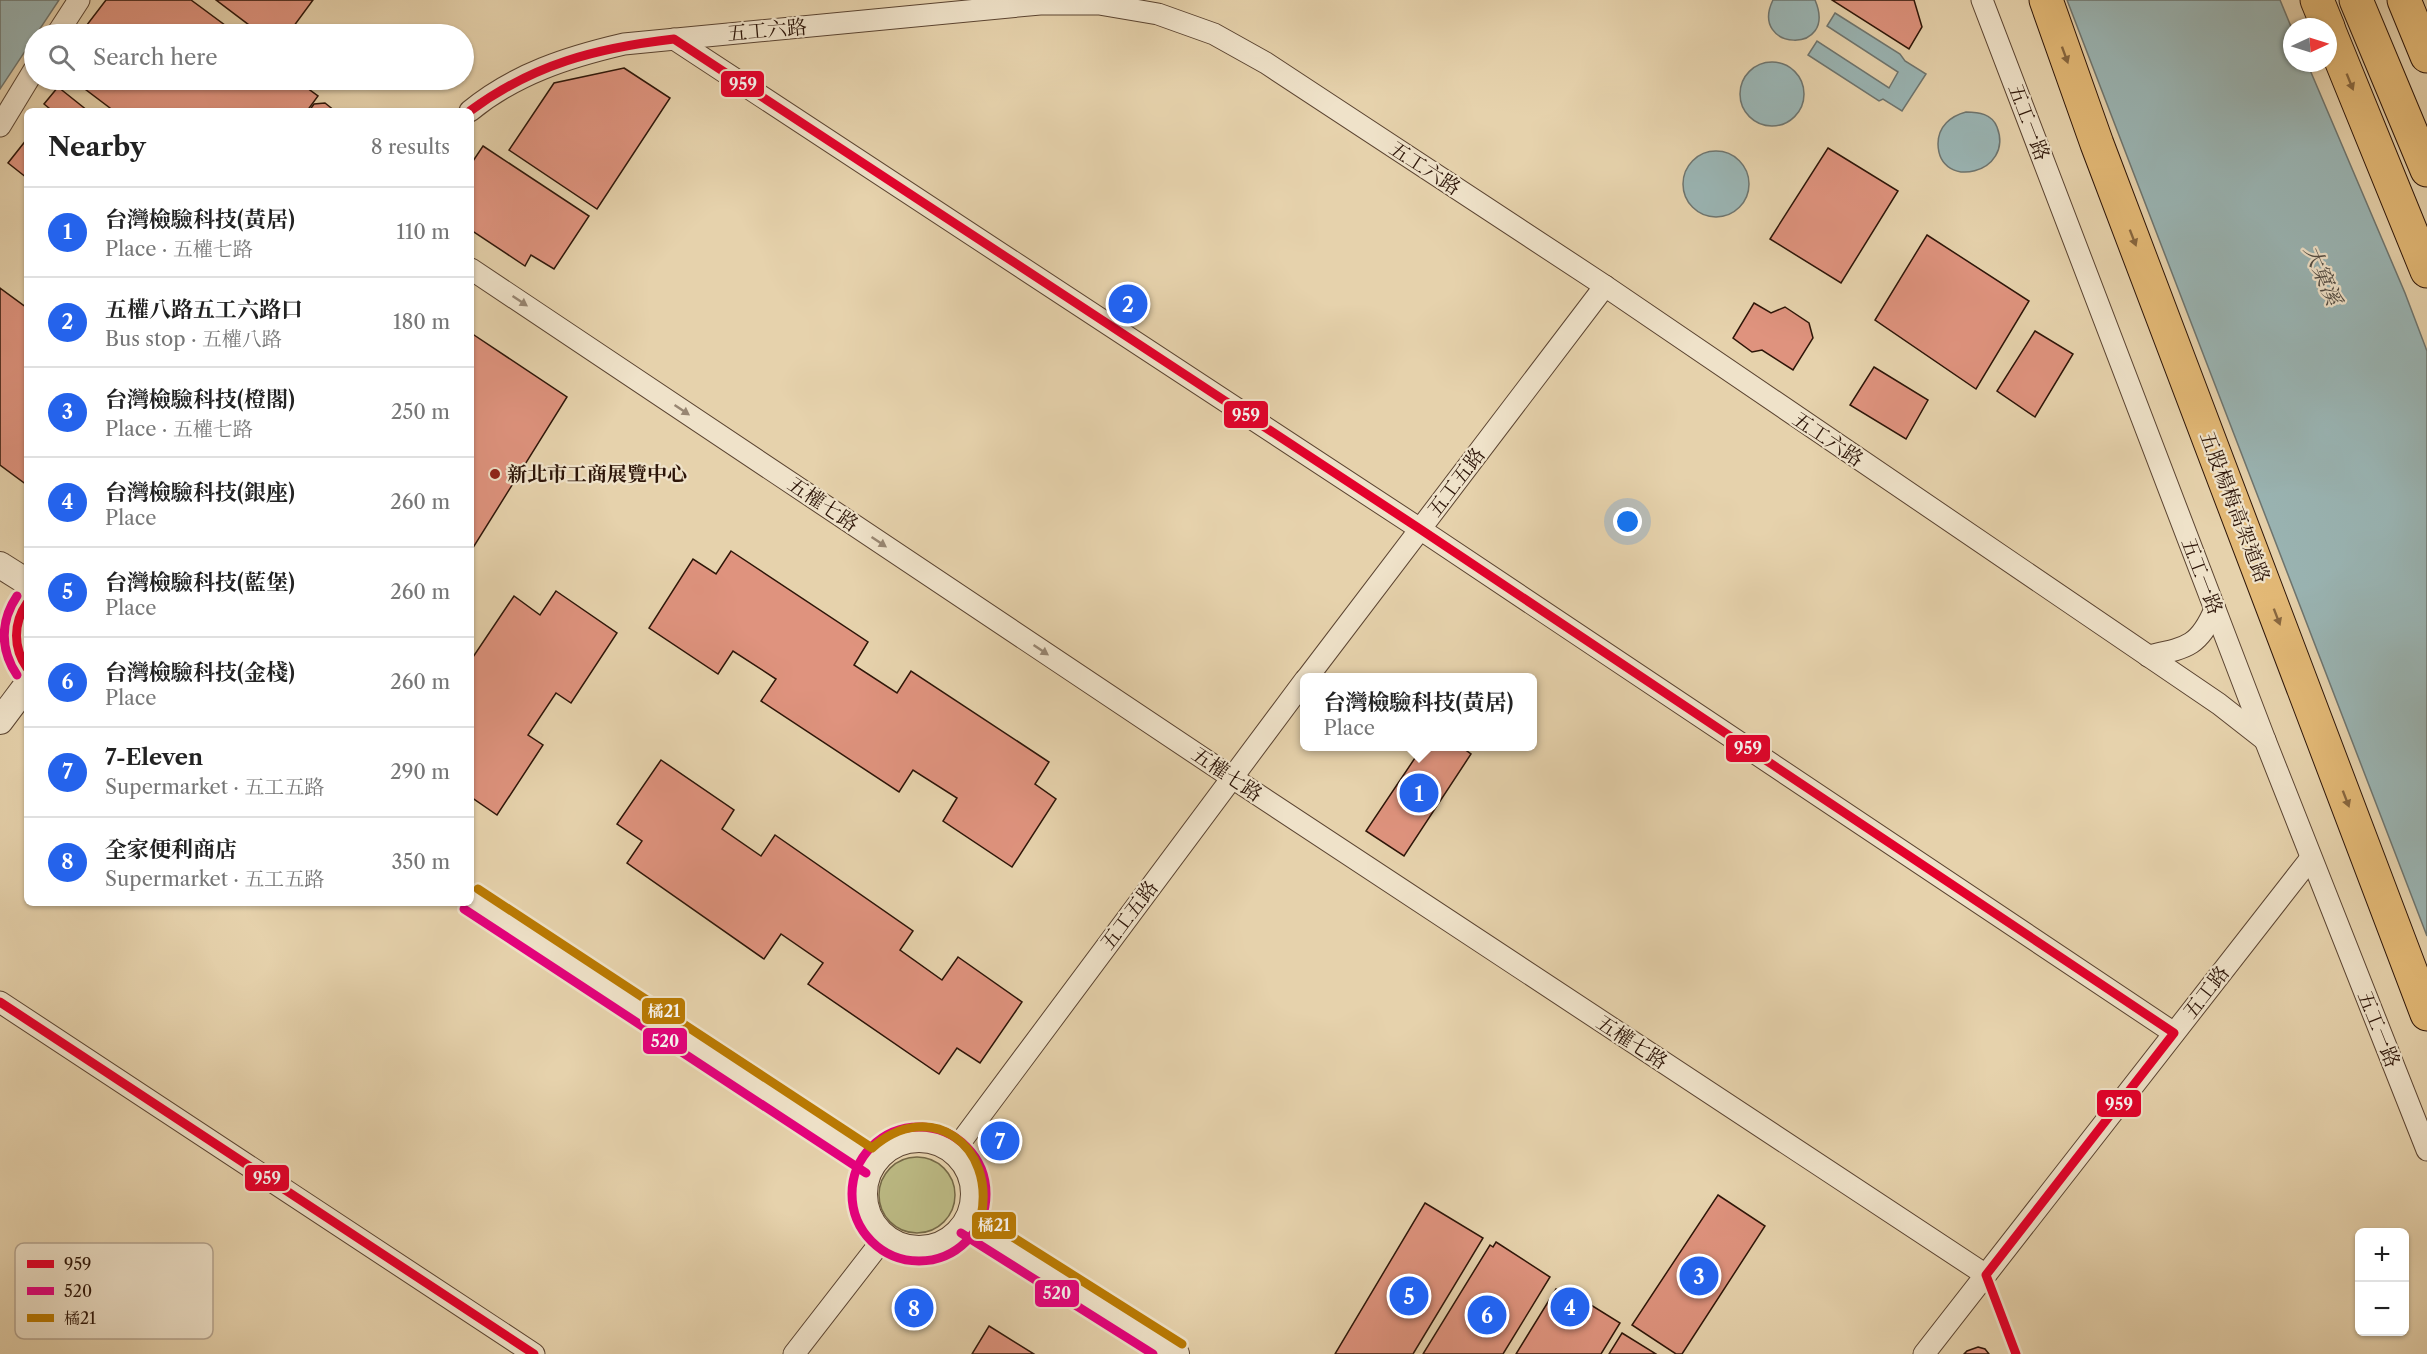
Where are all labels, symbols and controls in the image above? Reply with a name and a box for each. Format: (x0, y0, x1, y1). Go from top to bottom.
street label: 五工六路 (726, 15, 808, 45)
north arrow (2283, 18, 2337, 72)
search box (24, 24, 474, 90)
icon: search (45, 41, 78, 74)
text: Search here (93, 44, 218, 71)
one-way arrow (2061, 46, 2071, 64)
line badge: 959 (720, 70, 765, 98)
text: 959 (729, 74, 757, 94)
one-way arrow (2345, 74, 2355, 92)
street label: 五工一路 (2003, 80, 2055, 164)
text: Nearby (48, 131, 146, 163)
text: 8 results (371, 135, 450, 159)
street label: 五工六路 (1385, 136, 1465, 200)
text: 台灣檢驗科技(黃居) (105, 206, 295, 233)
text: 1 (63, 220, 72, 244)
text: 110 m (397, 220, 450, 244)
one-way arrow (2129, 229, 2138, 247)
text: Place · 五權七路 (105, 237, 253, 261)
water label: 大窠溪 (2299, 241, 2348, 311)
pin: 2 (1108, 282, 1148, 326)
text: 五權八路五工六路口 (105, 296, 303, 323)
one-way arrow (511, 296, 528, 307)
text: 2 (62, 310, 73, 334)
text: 180 m (393, 310, 450, 334)
text: Bus stop · 五權八路 (105, 327, 282, 351)
text: 台灣檢驗科技(橙閣) (105, 386, 295, 413)
text: 3 (62, 400, 73, 424)
text: 250 m (391, 400, 450, 424)
line badge: 959 (1223, 400, 1269, 429)
one-way arrow (673, 404, 689, 416)
text: 959 (1232, 405, 1260, 425)
street label: 五工六路 (1788, 407, 1868, 471)
text: Place · 五權七路 (105, 417, 253, 441)
street label: 五股楊梅高架道路 (2195, 428, 2275, 586)
street label: 五工五路 (1422, 443, 1490, 521)
place label: 新北市工商展覽中心 (507, 462, 687, 486)
marker: 新北市工商展覽中心 (488, 467, 502, 481)
street label: 五權七路 (783, 472, 863, 536)
text: 台灣檢驗科技(銀座) (105, 479, 295, 506)
text: 4 (62, 490, 73, 514)
text: 260 m (390, 490, 450, 514)
text: Place (105, 506, 156, 530)
your location (1613, 507, 1642, 536)
street label: 五工一路 (2176, 534, 2228, 618)
one-way arrow (870, 536, 886, 548)
text: 台灣檢驗科技(藍堡) (105, 569, 295, 596)
text: 5 (62, 580, 73, 604)
text: 260 m (390, 580, 450, 604)
text: Place (105, 596, 156, 620)
one-way arrow (2272, 608, 2282, 626)
one-way arrow (1032, 644, 1048, 656)
text: 台灣檢驗科技(金棧) (105, 659, 295, 686)
text: 6 (62, 670, 73, 694)
text: 260 m (390, 670, 450, 694)
popup (1300, 673, 1537, 751)
text: Place (105, 686, 156, 710)
text: 台灣檢驗科技(黃居) (1324, 689, 1513, 716)
text: Place (1324, 716, 1375, 740)
line badge: 959 (1725, 734, 1771, 763)
text: 959 (1734, 738, 1762, 758)
street label: 五權七路 (1187, 742, 1267, 806)
text: 7-Eleven (105, 744, 203, 771)
text: 7 (62, 760, 73, 784)
text: 290 m (390, 760, 450, 784)
pin: 1 (1400, 770, 1438, 816)
text: Supermarket · 五工五路 (105, 775, 324, 799)
one-way arrow (2341, 790, 2351, 808)
text: 全家便利商店 (105, 836, 237, 863)
text: 8 (61, 850, 74, 874)
text: 350 m (392, 850, 450, 874)
text: Supermarket · 五工五路 (105, 867, 324, 891)
street label: 五工五路 (1095, 876, 1163, 954)
street label: 五工路 (2178, 961, 2234, 1023)
street label: 五工一路 (2353, 987, 2405, 1071)
line badge: 橘21 (641, 997, 686, 1025)
text: 橘21 (648, 1001, 681, 1021)
street label: 五權七路 (1592, 1010, 1672, 1074)
line badge: 520 (642, 1027, 688, 1055)
text: 520 (651, 1031, 679, 1051)
line badge: 959 (2096, 1089, 2142, 1118)
text: 959 (2105, 1094, 2133, 1114)
pin: 7 (980, 1118, 1020, 1164)
line badge: 959 (244, 1164, 290, 1192)
text: 959 (253, 1168, 281, 1188)
line badge: 橘21 (971, 1211, 1017, 1240)
text: 橘21 (978, 1215, 1011, 1235)
map controls (2355, 1228, 2409, 1336)
button: + (2355, 1228, 2409, 1282)
legend (15, 1243, 213, 1339)
text: 959 (64, 1254, 91, 1274)
pin: 3 (1680, 1254, 1718, 1298)
pin: 5 (1390, 1274, 1428, 1318)
line badge: 520 (1034, 1279, 1080, 1308)
text: 520 (64, 1281, 92, 1301)
button: − (2355, 1282, 2409, 1336)
text: 520 (1043, 1283, 1071, 1303)
pin: 4 (1550, 1284, 1590, 1330)
pin: 8 (894, 1286, 934, 1330)
pin: 6 (1468, 1292, 1506, 1338)
text: 橘21 (64, 1308, 96, 1328)

